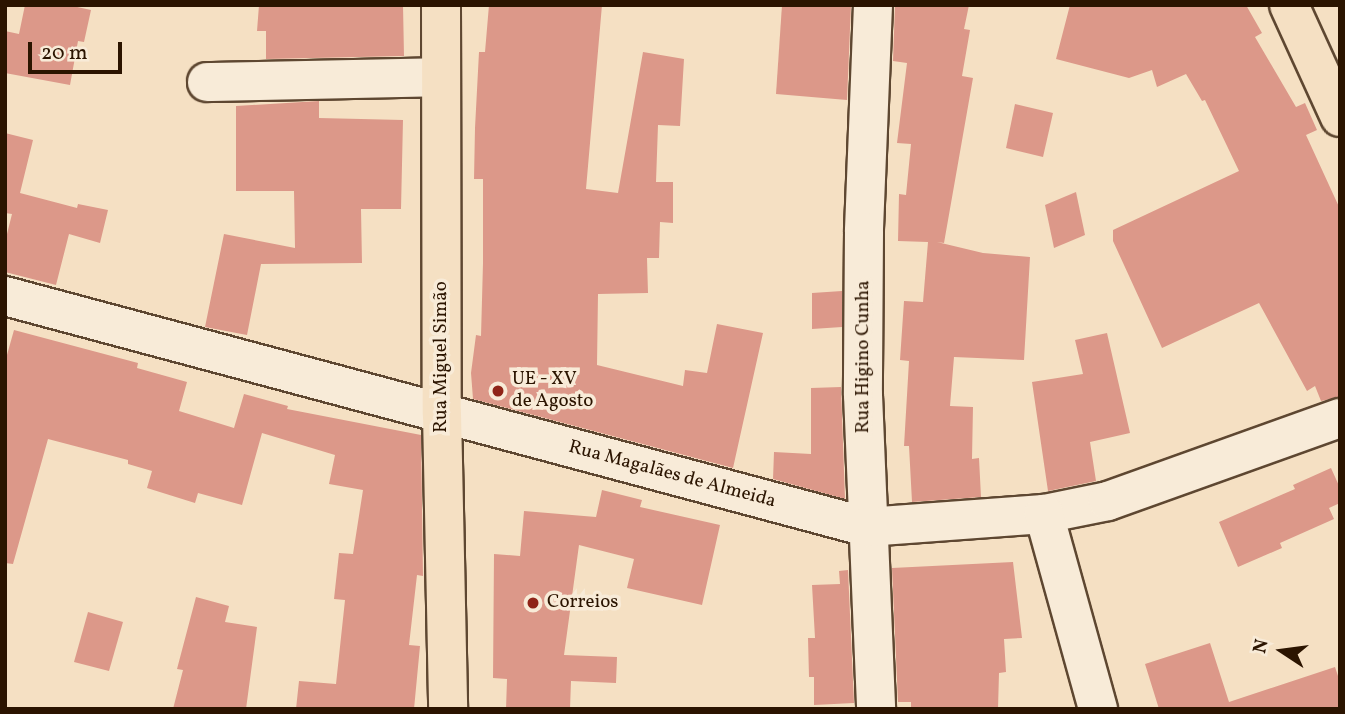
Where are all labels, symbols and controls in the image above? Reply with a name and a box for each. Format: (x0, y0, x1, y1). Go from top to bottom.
scale bar (32, 28, 126, 72)
text: 20 m (41, 39, 87, 68)
street label: Rua Miguel Simão (431, 281, 453, 433)
street label: Rua Higino Cunha (853, 281, 875, 433)
place label: UE - XV de Agosto (512, 369, 593, 413)
marker: UE - XV de Agosto (490, 383, 506, 399)
street label: Rua Magalães de Almeida (566, 436, 778, 514)
place label: Correios (547, 592, 618, 614)
marker: Correios (525, 595, 541, 611)
north arrow (1247, 616, 1317, 686)
text: N (1247, 637, 1276, 656)

